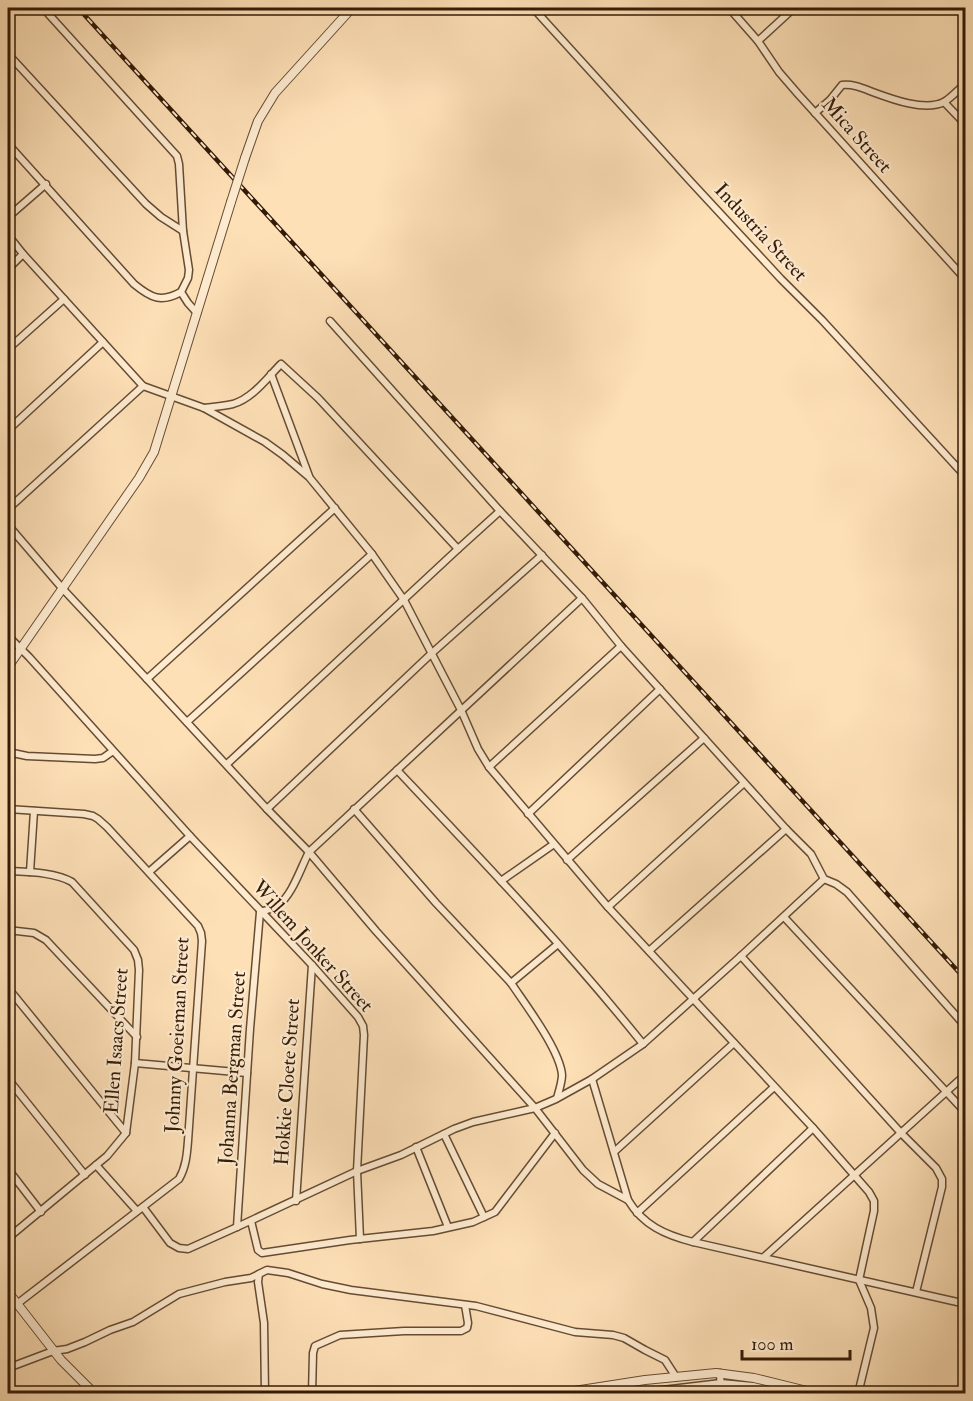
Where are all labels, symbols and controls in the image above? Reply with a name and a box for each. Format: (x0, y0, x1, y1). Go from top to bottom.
street label: Mica Street (817, 92, 898, 178)
street label: Industria Street (709, 178, 813, 287)
street label: Willem Jonker Street (246, 874, 379, 1018)
street label: Johnny Goeieman Street (159, 936, 195, 1135)
street label: Ellen Isaacs Street (98, 967, 134, 1115)
street label: Johanna Bergman Street (213, 970, 251, 1167)
street label: Hokkie Cloete Street (269, 997, 305, 1166)
scale bar (742, 1323, 850, 1361)
text: 100 m (751, 1333, 794, 1356)

